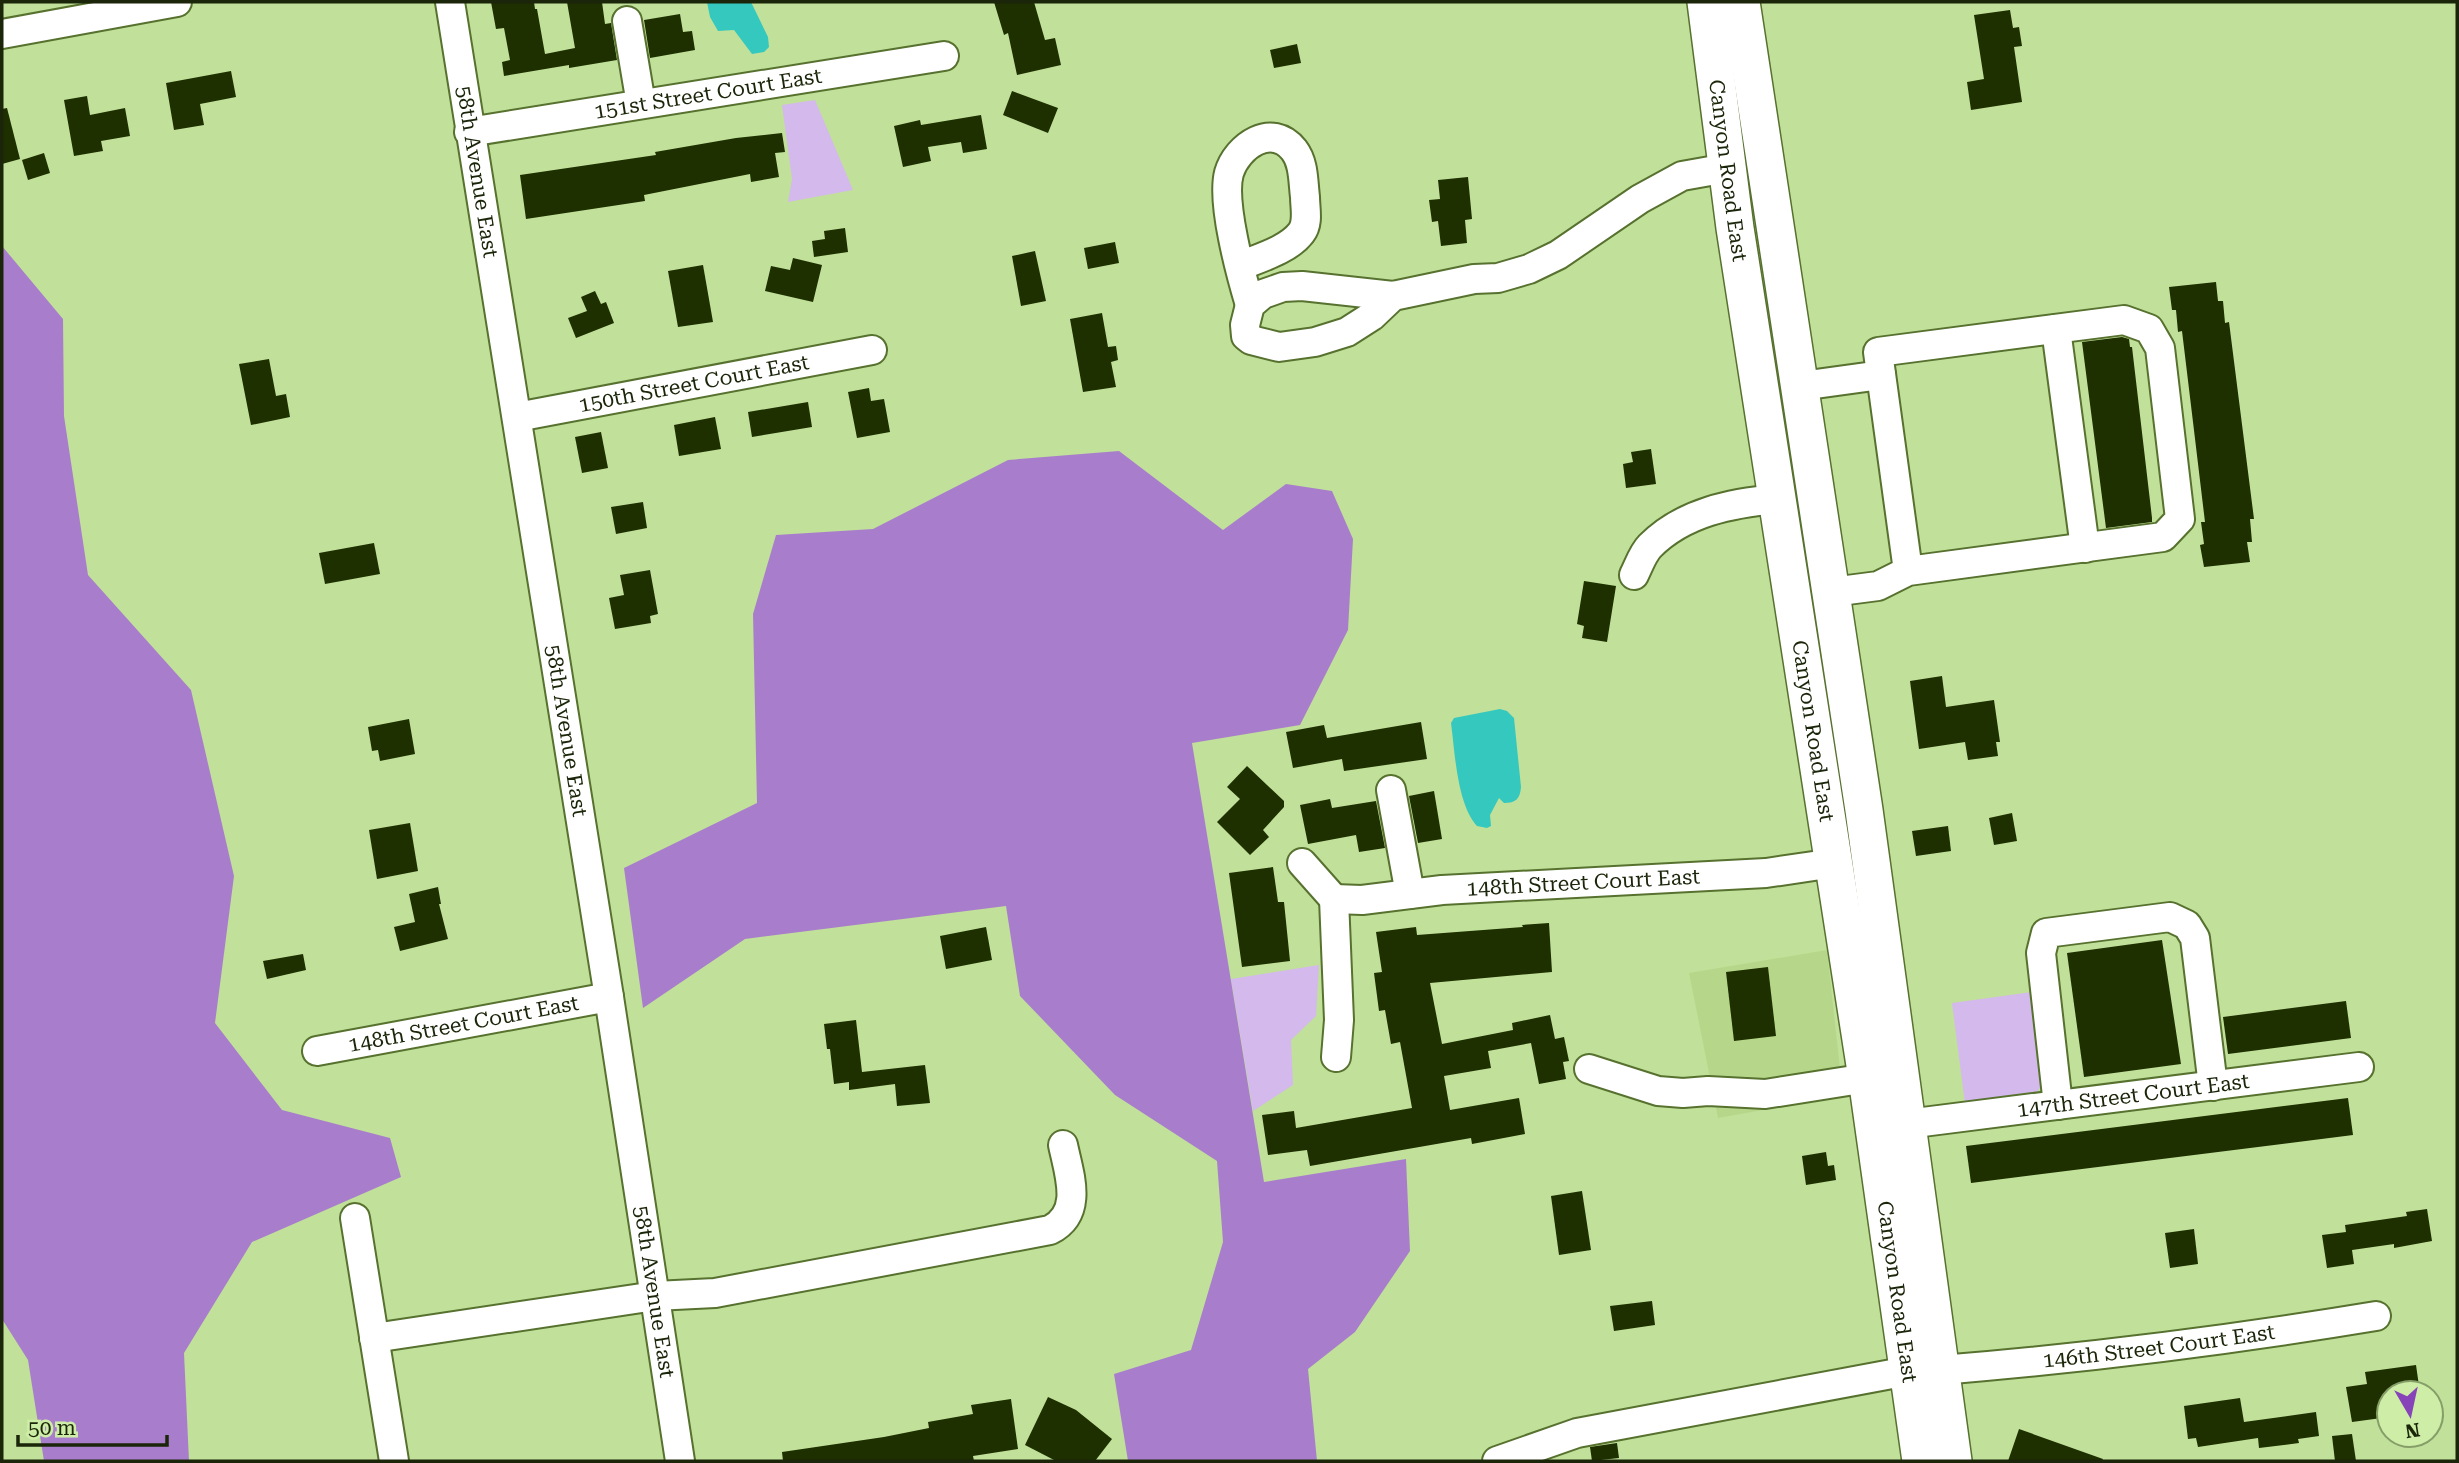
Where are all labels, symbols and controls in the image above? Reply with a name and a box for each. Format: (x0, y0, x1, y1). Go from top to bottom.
street label: 151st Street Court East (592, 64, 824, 124)
street label: Canyon Road East (1704, 78, 1752, 263)
street label: 58th Avenue East (452, 84, 503, 260)
street label: 150th Street Court East (577, 350, 811, 417)
street label: Canyon Road East (1787, 639, 1839, 824)
street label: 58th Avenue East (541, 643, 592, 819)
street label: 148th Street Court East (1466, 864, 1701, 901)
street label: 148th Street Court East (346, 991, 581, 1057)
street label: 147th Street Court East (2016, 1069, 2251, 1122)
street label: Canyon Road East (1872, 1199, 1922, 1384)
street label: 58th Avenue East (629, 1204, 679, 1380)
street label: 146th Street Court East (2041, 1320, 2277, 1373)
north arrow (2375, 1379, 2445, 1449)
scale bar (18, 1404, 166, 1448)
text: 50 m (28, 1416, 76, 1440)
text: N (2403, 1418, 2422, 1443)

